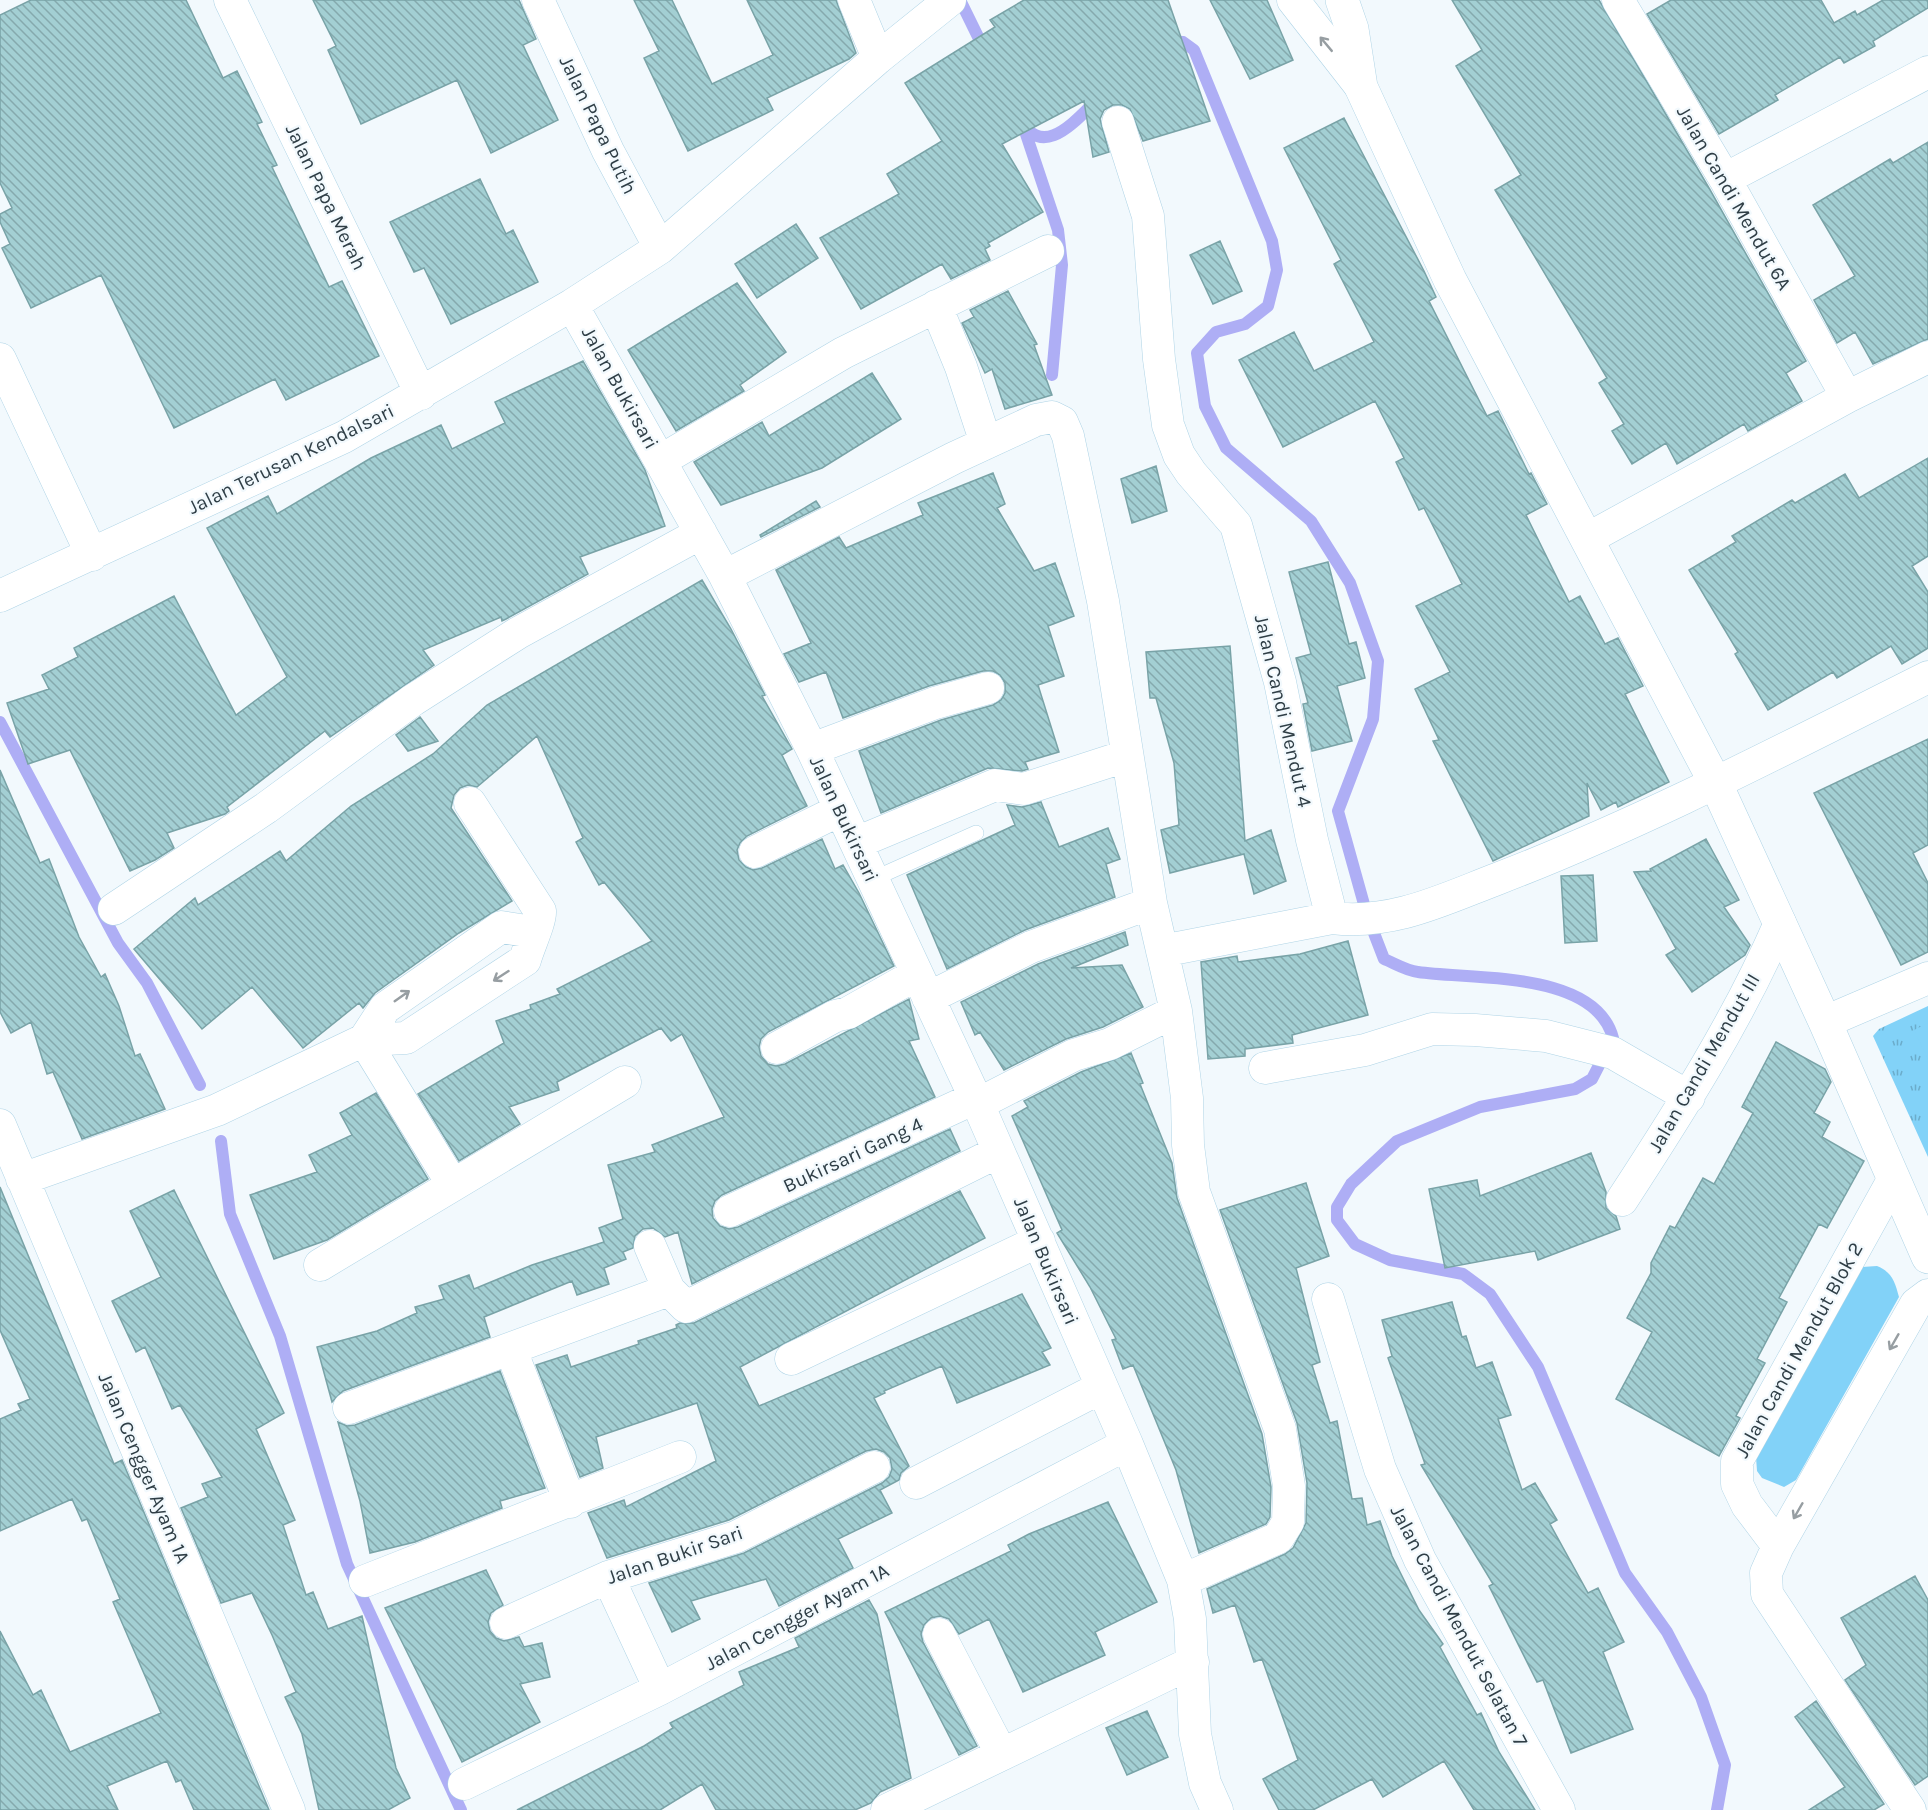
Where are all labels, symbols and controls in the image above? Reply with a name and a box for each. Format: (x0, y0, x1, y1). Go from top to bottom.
one-way arrow (1319, 37, 1333, 52)
street label: Jalan Papa Putih (555, 52, 641, 198)
street label: Jalan Candi Mendut 6A (1672, 102, 1796, 294)
street label: Jalan Papa Merah (281, 120, 371, 274)
street label: Jalan Bukirsari (577, 323, 663, 453)
street label: Jalan Terusan Kendalsari (184, 399, 398, 519)
street label: Jalan Candi Mendut 4 (1250, 612, 1316, 810)
street label: Jalan Bukirsari (805, 752, 883, 886)
street label: Jalan Candi Mendut III (1643, 969, 1765, 1157)
one-way arrow (493, 970, 509, 982)
one-way arrow (393, 990, 409, 1002)
street label: Bukirsari Gang 4 (779, 1113, 927, 1197)
street label: Jalan Bukirsari (1009, 1194, 1083, 1328)
street label: Jalan Candi Mendut Blok 2 (1730, 1238, 1868, 1462)
one-way arrow (1888, 1333, 1900, 1350)
street label: Jalan Cengger Ayam 1A (93, 1369, 195, 1567)
street label: Jalan Candi Mendut Selatan 7 (1386, 1502, 1533, 1751)
one-way arrow (1792, 1502, 1804, 1519)
street label: Jalan Bukir Sari (604, 1521, 746, 1589)
street label: Jalan Cengger Ayam 1A (701, 1559, 893, 1675)

